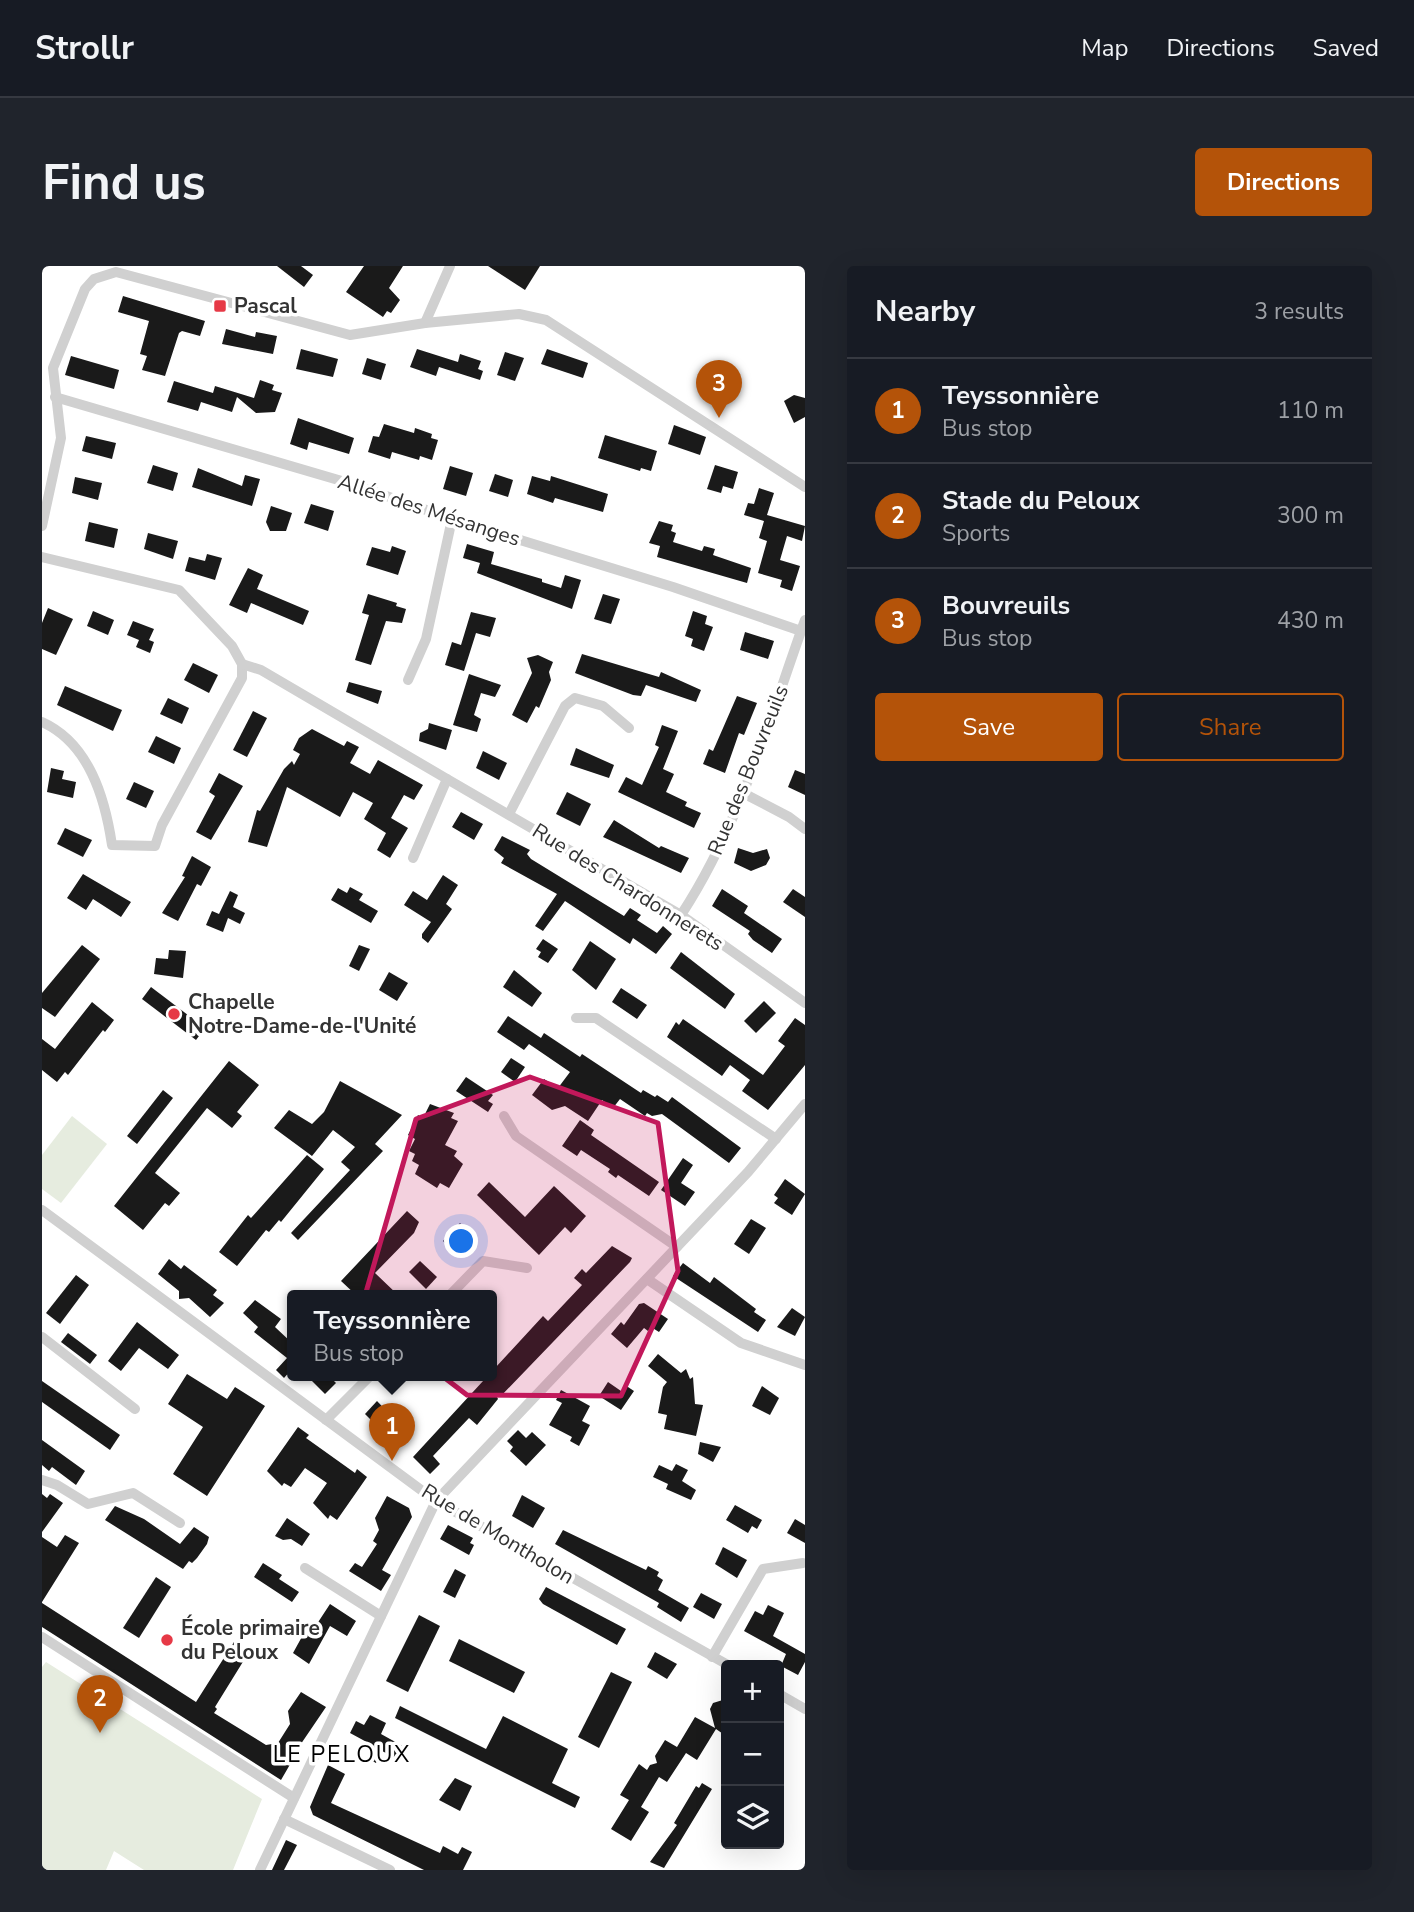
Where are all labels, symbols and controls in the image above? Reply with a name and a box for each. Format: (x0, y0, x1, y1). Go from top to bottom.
text: Strollr (35, 26, 134, 71)
text: Map (1081, 32, 1128, 64)
text: Directions (1166, 32, 1275, 64)
text: Saved (1313, 32, 1379, 64)
button: Directions (1195, 148, 1372, 216)
text: Find us (42, 149, 206, 216)
text: Nearby (875, 291, 975, 332)
place label: Pascal (234, 292, 297, 320)
text: 3 results (1254, 296, 1344, 327)
marker: Pascal (212, 298, 228, 314)
pin: 3 (696, 360, 742, 418)
text: Teyssonnière (942, 378, 1099, 413)
text: 1 (891, 395, 905, 426)
text: 110 m (1277, 395, 1344, 426)
text: Bus stop (942, 413, 1033, 444)
street label: Allée des Mésanges (334, 467, 524, 553)
text: Stade du Peloux (942, 483, 1140, 518)
text: 2 (891, 500, 905, 531)
text: 300 m (1277, 500, 1344, 531)
text: Sports (942, 518, 1010, 549)
text: Bouvreuils (942, 588, 1070, 623)
text: 3 (891, 605, 905, 636)
text: 430 m (1277, 605, 1344, 636)
text: Bus stop (942, 623, 1033, 654)
street label: Rue des Bouvreuils (701, 681, 795, 859)
button: Save (875, 693, 1103, 761)
button: Share (1117, 693, 1344, 761)
street label: Rue des Chardonnerets (527, 817, 729, 957)
place label: Chapelle Notre-Dame-de-l'Unité (188, 988, 416, 1040)
marker: Chapelle Notre-Dame-de-l'Unité (166, 1006, 182, 1022)
your location (444, 1224, 478, 1258)
popup (287, 1290, 497, 1381)
text: Teyssonnière (314, 1303, 471, 1338)
text: Bus stop (314, 1338, 404, 1369)
pin: 1 (369, 1403, 415, 1461)
street label: Rue de Montholon (416, 1477, 580, 1591)
place label: École primaire du Peloux (181, 1614, 320, 1666)
marker: École primaire du Peloux (159, 1632, 175, 1648)
map controls (721, 1660, 784, 1849)
button: + (721, 1660, 784, 1723)
pin: 2 (77, 1675, 123, 1733)
button: − (721, 1723, 784, 1786)
district label: LE PELOUX (273, 1739, 411, 1770)
button: layers (721, 1786, 784, 1849)

